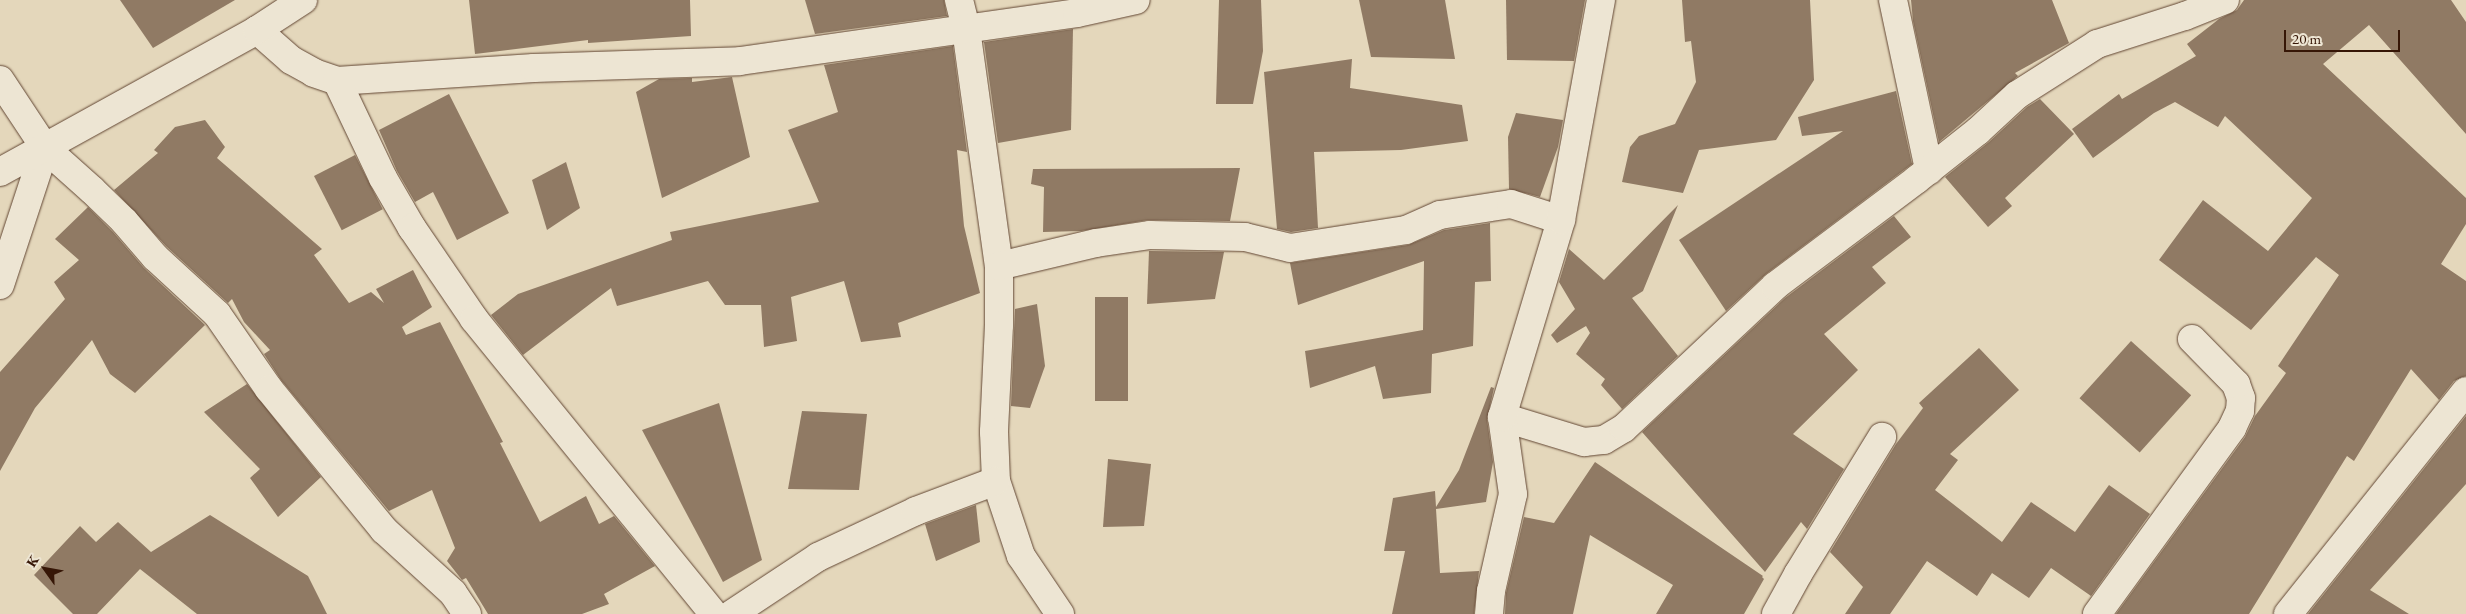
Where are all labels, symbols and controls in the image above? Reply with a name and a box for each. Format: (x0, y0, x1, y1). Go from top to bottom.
scale bar (2286, 20, 2402, 52)
text: 20 m (2292, 29, 2321, 48)
north arrow (20, 544, 70, 594)
text: K (22, 552, 43, 570)

